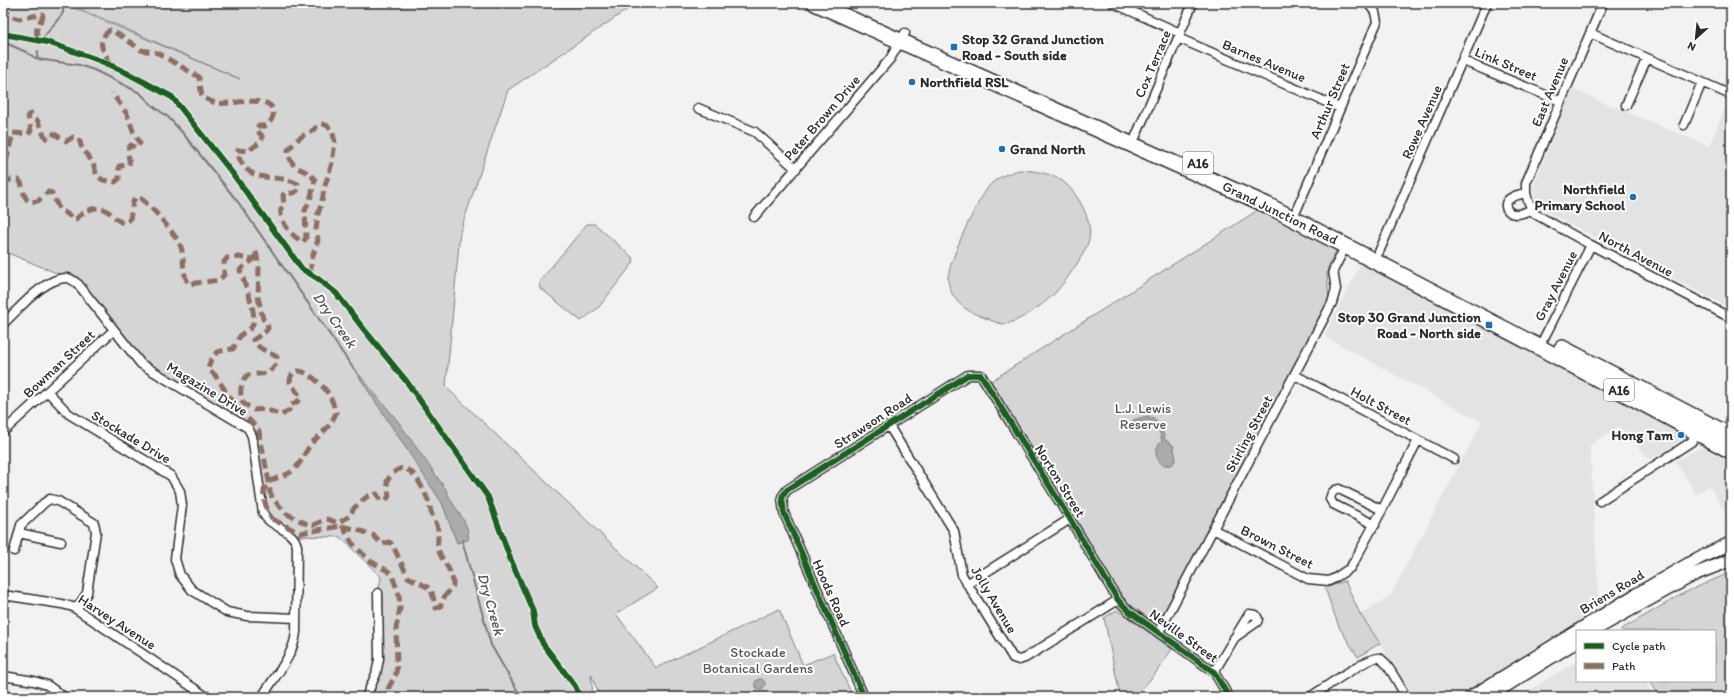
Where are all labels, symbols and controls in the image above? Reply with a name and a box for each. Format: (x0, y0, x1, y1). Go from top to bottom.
north arrow (1676, 18, 1716, 58)
street label: Cox Terrace (1131, 27, 1175, 101)
place label: Stop 32 Grand Junction Road - South side (962, 31, 1104, 64)
street label: Barnes Avenue (1220, 36, 1309, 86)
text: N (1685, 39, 1698, 54)
marker: Stop 32 Grand Junction Road - South side (949, 42, 959, 52)
street label: Link Street (1472, 43, 1540, 85)
street label: East Avenue (1528, 54, 1572, 129)
street label: Arthur Street (1306, 60, 1354, 142)
street label: Peter Brown Drive (780, 71, 864, 164)
place label: Northfield RSL (920, 74, 1009, 91)
marker: Northfield RSL (907, 77, 917, 87)
street label: Rowe Avenue (1398, 82, 1446, 162)
place label: Grand North (1010, 141, 1086, 158)
marker: Grand North (997, 144, 1007, 154)
road number: A16 (1183, 152, 1213, 174)
street label: Grand Junction Road (1219, 178, 1341, 249)
place label: Northfield Primary School (1535, 181, 1626, 214)
marker: Northfield Primary School (1628, 192, 1638, 202)
street label: North Avenue (1596, 227, 1676, 281)
street label: Gray Avenue (1531, 248, 1581, 324)
water label: Dry Creek (309, 289, 361, 352)
place label: Stop 30 Grand Junction Road - North side (1338, 309, 1481, 342)
marker: Stop 30 Grand Junction Road - North side (1484, 320, 1494, 330)
street label: Bowman Street (20, 326, 98, 402)
street label: Magazine Drive (163, 358, 251, 420)
road number: A16 (1604, 379, 1634, 401)
street label: Holt Street (1348, 383, 1414, 429)
street label: Strawson Road (831, 389, 916, 453)
street label: Stirling Street (1222, 392, 1276, 476)
park label: L.J. Lewis Reserve (1115, 400, 1171, 433)
street label: Stockade Drive (88, 407, 174, 468)
place label: Hong Tam (1611, 427, 1673, 444)
marker: Hong Tam (1676, 430, 1686, 440)
street label: Norton Street (1031, 441, 1089, 521)
street label: Brown Street (1238, 521, 1316, 573)
street label: Hoods Road (809, 557, 854, 630)
street label: Jolly Avenue (967, 563, 1021, 637)
street label: Briens Road (1577, 566, 1648, 618)
water label: Dry Creek (474, 571, 509, 638)
street label: Harvey Avenue (75, 591, 159, 654)
street label: Neville Street (1146, 605, 1222, 667)
legend (1576, 630, 1716, 682)
text: Cycle path (1612, 639, 1666, 653)
park label: Stockade Botanical Gardens (703, 644, 813, 677)
text: Path (1612, 659, 1635, 673)

